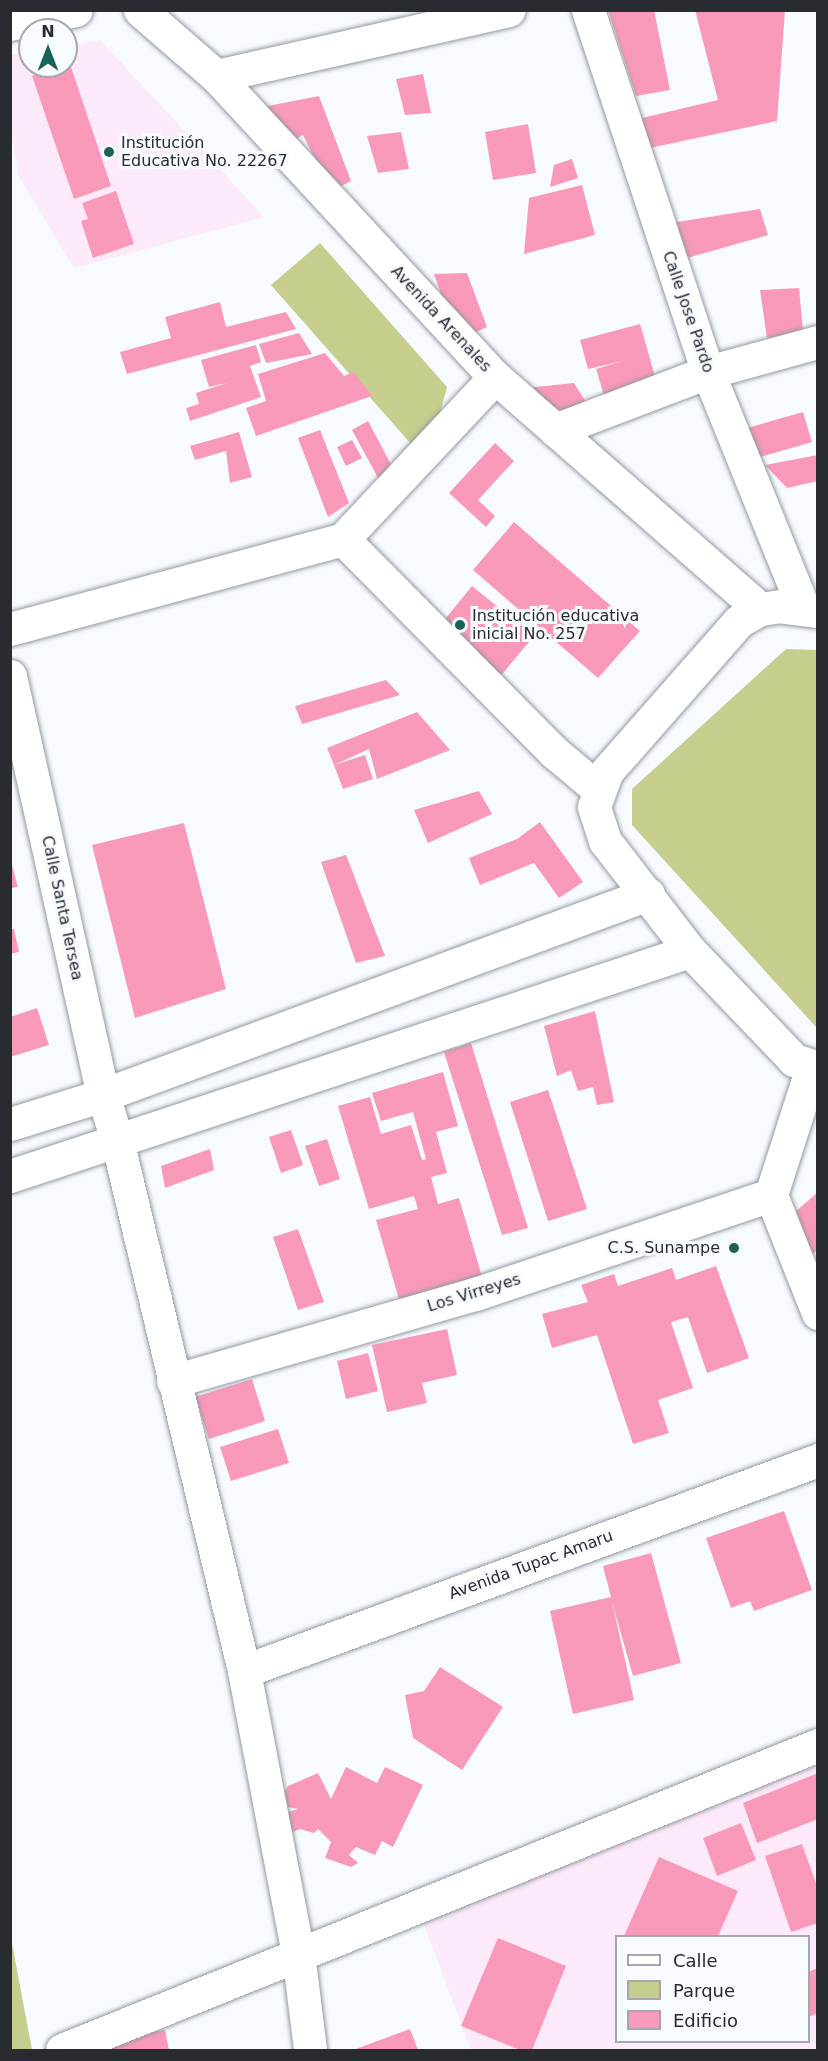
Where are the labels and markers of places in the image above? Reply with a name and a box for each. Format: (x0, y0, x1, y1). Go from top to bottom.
place label: Institución Educativa No. 22267 (121, 133, 288, 171)
marker: Institución Educativa No. 22267 (102, 145, 116, 159)
place label: Institución educativa inicial No. 257 (472, 606, 639, 644)
marker: Institución educativa inicial No. 257 (453, 618, 467, 632)
place label: C.S. Sunampe (608, 1238, 720, 1258)
marker: C.S. Sunampe (725, 1239, 743, 1257)

